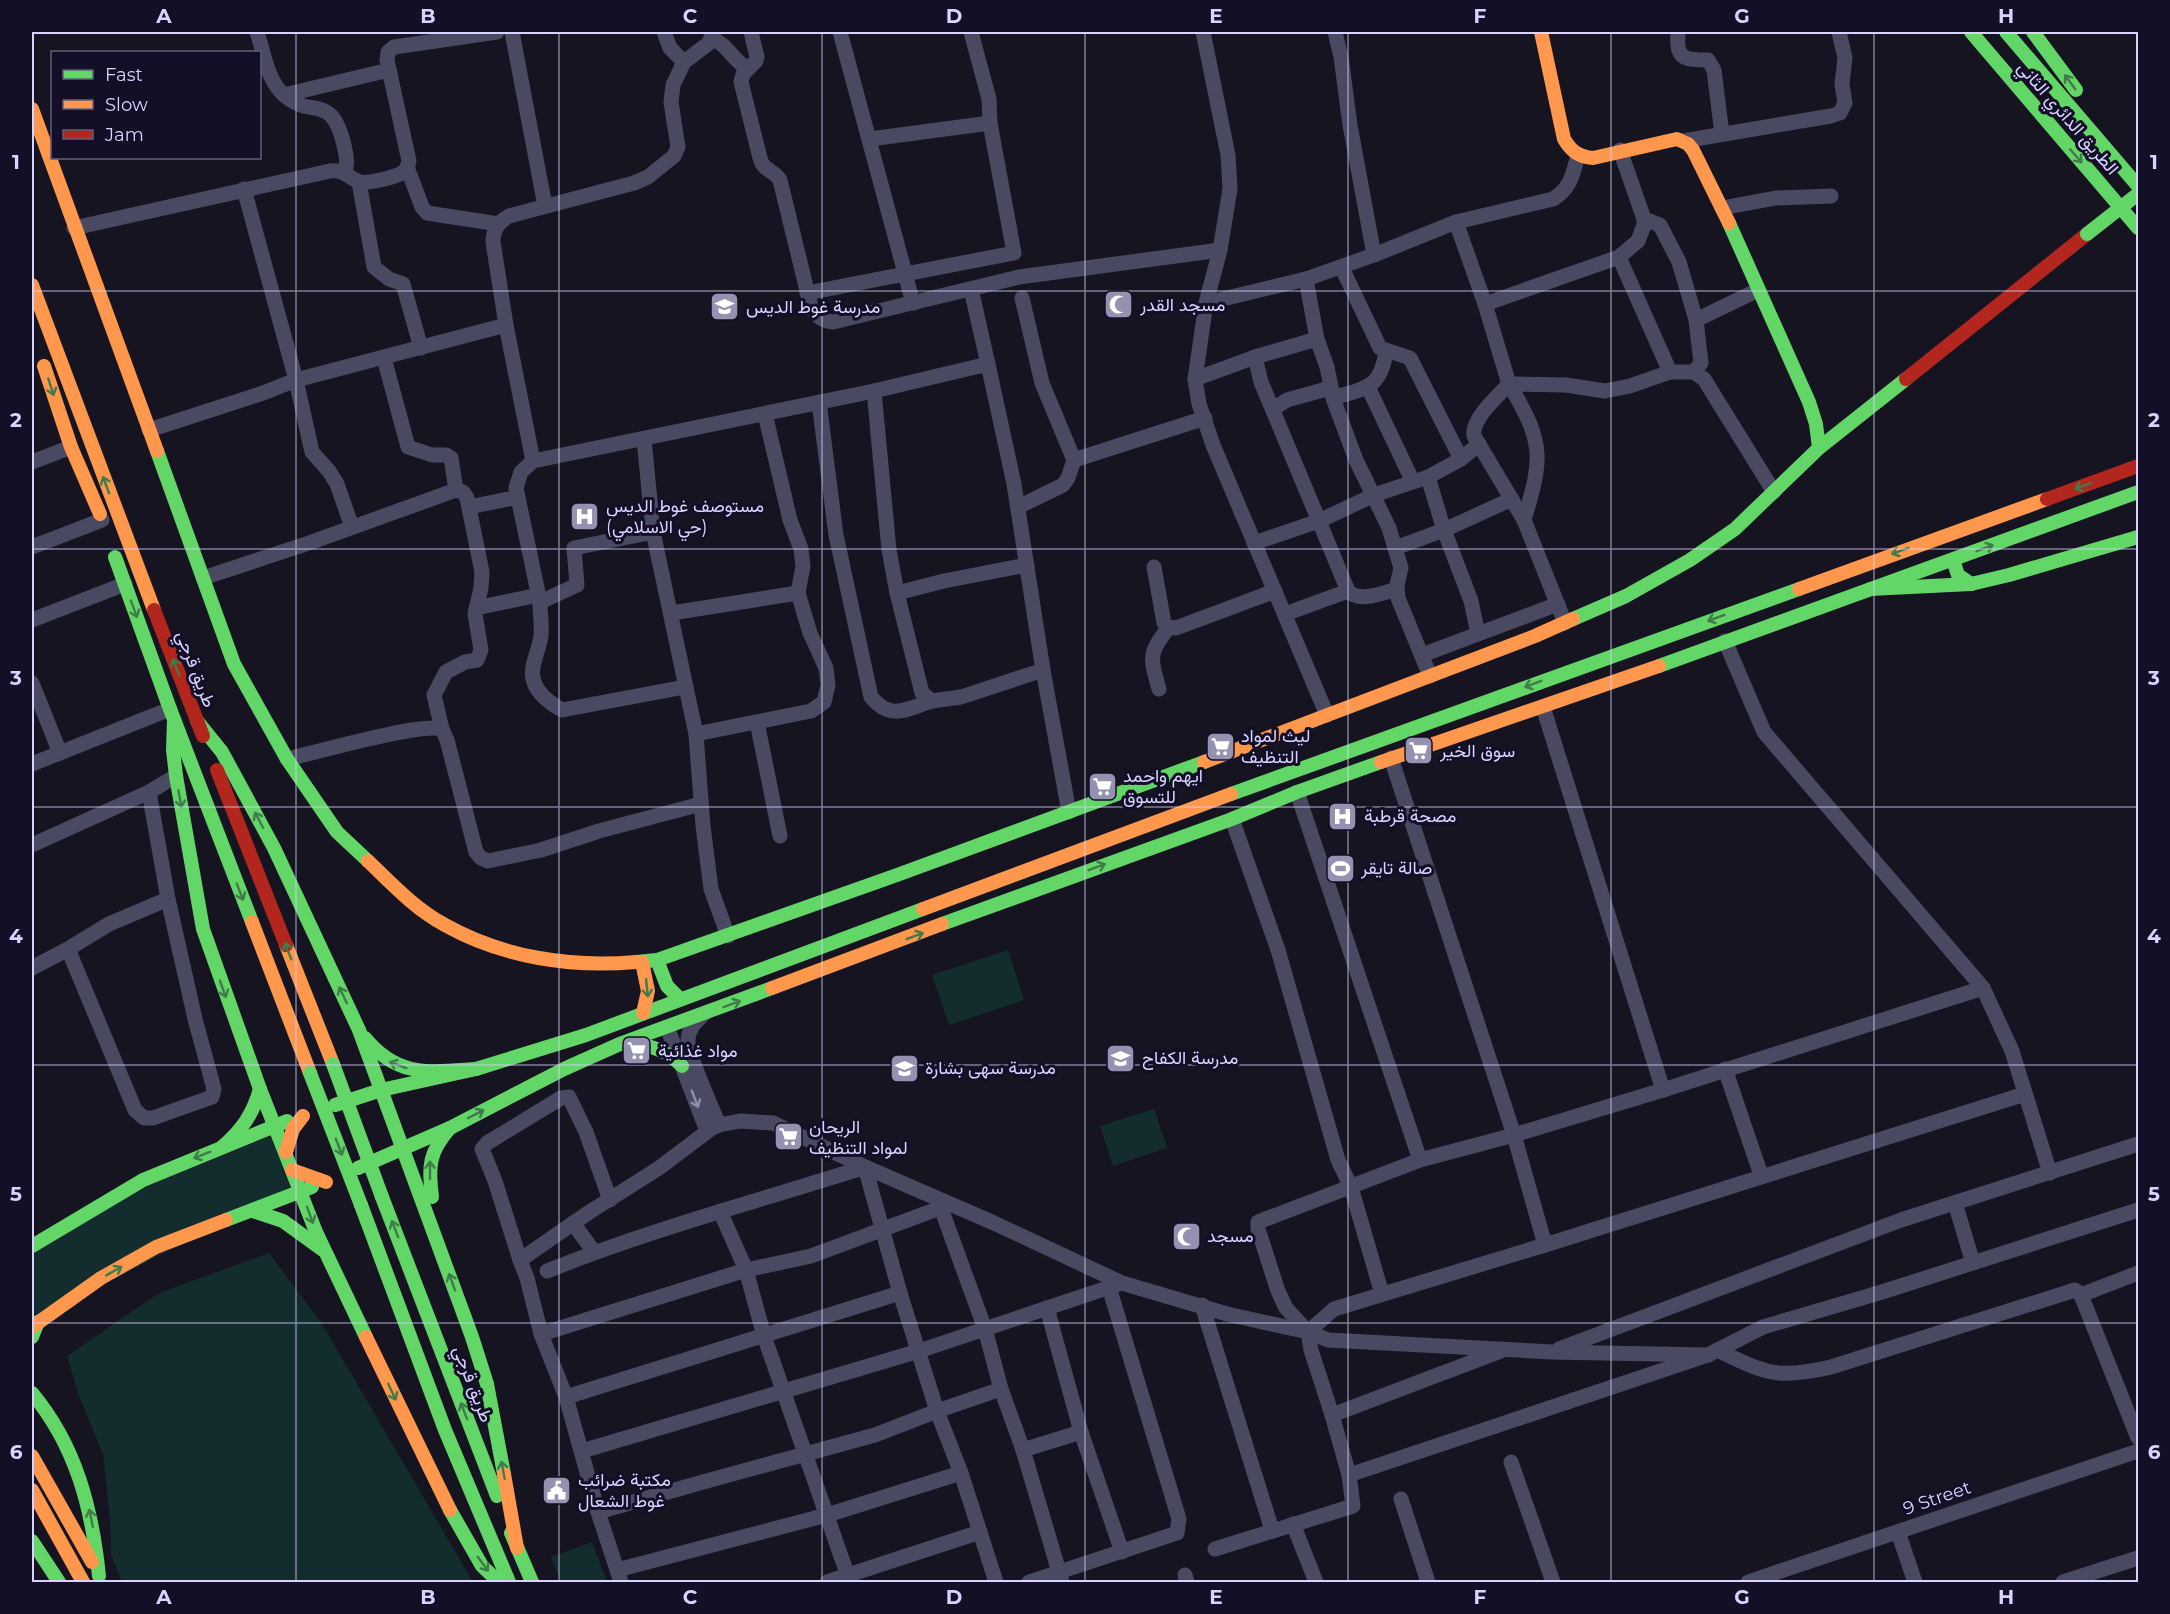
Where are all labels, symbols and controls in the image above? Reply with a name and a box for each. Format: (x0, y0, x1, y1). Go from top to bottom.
text: A (155, 4, 172, 28)
text: B (420, 4, 436, 28)
text: C (683, 4, 698, 28)
text: D (946, 4, 962, 28)
text: E (1209, 4, 1223, 28)
text: F (1474, 4, 1487, 28)
text: G (1734, 4, 1750, 28)
text: H (1998, 4, 2014, 28)
legend (51, 51, 261, 159)
street label: الطريق الدائري الثاني (2010, 57, 2123, 182)
text: Fast (105, 64, 143, 86)
one-way arrow (2064, 75, 2076, 91)
text: Slow (105, 94, 148, 116)
text: Jam (104, 124, 144, 146)
one-way arrow (2070, 148, 2083, 164)
text: 1 (12, 150, 20, 174)
text: 1 (2150, 150, 2158, 174)
mosque icon: مسجد القدر (1103, 289, 1135, 321)
school or university icon: مدرسة غوط الديس (709, 291, 741, 323)
place label: مسجد القدر (1139, 294, 1225, 316)
place label: مدرسة غوط الديس (746, 296, 880, 318)
one-way arrow (47, 377, 58, 396)
text: 2 (10, 408, 22, 432)
text: 2 (2148, 408, 2160, 432)
one-way arrow (100, 476, 111, 495)
one-way arrow (2075, 481, 2093, 492)
place label: مستوصف غوط الديس (حي الاسلامي) (606, 495, 764, 542)
hospital icon: مستوصف غوط الديس (حي الاسلامي) (569, 500, 601, 532)
one-way arrow (1975, 542, 1993, 553)
one-way arrow (1891, 547, 1910, 558)
one-way arrow (129, 599, 140, 618)
one-way arrow (1708, 613, 1726, 624)
street label: طريق قرجي (168, 628, 221, 712)
one-way arrow (170, 658, 181, 676)
text: 3 (9, 666, 22, 690)
text: 3 (2147, 666, 2160, 690)
one-way arrow (1524, 680, 1543, 691)
place label: ليث لمواد التنظيف (1241, 725, 1310, 768)
supermarket icon: ليث لمواد التنظيف (1204, 730, 1236, 762)
supermarket icon: سوق الخير (1403, 735, 1435, 767)
place label: سوق الخير (1439, 740, 1515, 762)
place label: ايهم واحمد للتسوق (1123, 765, 1203, 808)
supermarket icon: ايهم واحمد للتسوق (1086, 770, 1118, 802)
one-way arrow (175, 789, 186, 809)
hospital icon: مصحة قرطبة (1327, 800, 1359, 832)
place label: مصحة قرطبة (1364, 805, 1456, 827)
one-way arrow (253, 811, 264, 829)
sports icon: صالة تايقر (1324, 852, 1356, 884)
place label: صالة تايقر (1360, 857, 1432, 879)
one-way arrow (1087, 861, 1106, 872)
one-way arrow (236, 883, 247, 901)
text: 4 (9, 924, 23, 948)
text: 4 (2147, 924, 2161, 948)
one-way arrow (905, 929, 924, 940)
one-way arrow (282, 942, 293, 960)
one-way arrow (642, 978, 653, 997)
one-way arrow (219, 979, 230, 998)
one-way arrow (337, 987, 349, 1005)
one-way arrow (722, 997, 741, 1008)
supermarket icon: مواد غذائية (621, 1035, 653, 1067)
place label: مواد غذائية (658, 1040, 738, 1062)
school or university icon: مدرسة الكفاح (1105, 1042, 1137, 1074)
place label: مدرسة الكفاح (1142, 1047, 1238, 1070)
school or university icon: مدرسة سهى بشارة (888, 1052, 920, 1084)
place label: مدرسة سهى بشارة (925, 1057, 1056, 1079)
one-way arrow (389, 1059, 407, 1070)
one-way arrow (690, 1089, 701, 1107)
one-way arrow (467, 1108, 484, 1120)
place label: الريحان لمواد التنظيف (809, 1116, 908, 1159)
supermarket icon: الريحان لمواد التنظيف (772, 1121, 804, 1153)
one-way arrow (334, 1137, 345, 1156)
one-way arrow (193, 1150, 212, 1161)
one-way arrow (424, 1161, 436, 1180)
text: 5 (10, 1182, 22, 1206)
text: 5 (2148, 1182, 2160, 1206)
one-way arrow (305, 1206, 316, 1224)
one-way arrow (388, 1220, 399, 1239)
mosque icon: مسجد (1170, 1220, 1202, 1252)
place label: مسجد (1207, 1225, 1254, 1247)
one-way arrow (104, 1265, 122, 1276)
one-way arrow (446, 1273, 457, 1292)
street label: طريق قرجي (445, 1343, 498, 1427)
one-way arrow (386, 1383, 398, 1401)
one-way arrow (457, 1402, 468, 1421)
text: 6 (10, 1440, 23, 1464)
text: 6 (2148, 1440, 2161, 1464)
one-way arrow (497, 1461, 508, 1480)
place label: مكتبة ضرائب غوط الشعال (578, 1469, 671, 1512)
public building icon: مكتبة ضرائب غوط الشعال (541, 1474, 573, 1506)
street label: 9 Street (1900, 1476, 1974, 1520)
one-way arrow (85, 1508, 96, 1528)
one-way arrow (477, 1556, 489, 1572)
text: A (155, 1585, 172, 1609)
text: B (420, 1585, 436, 1609)
text: C (683, 1585, 698, 1609)
text: D (946, 1585, 962, 1609)
text: E (1209, 1585, 1223, 1609)
text: F (1474, 1585, 1487, 1609)
text: G (1734, 1585, 1750, 1609)
text: H (1998, 1585, 2014, 1609)

